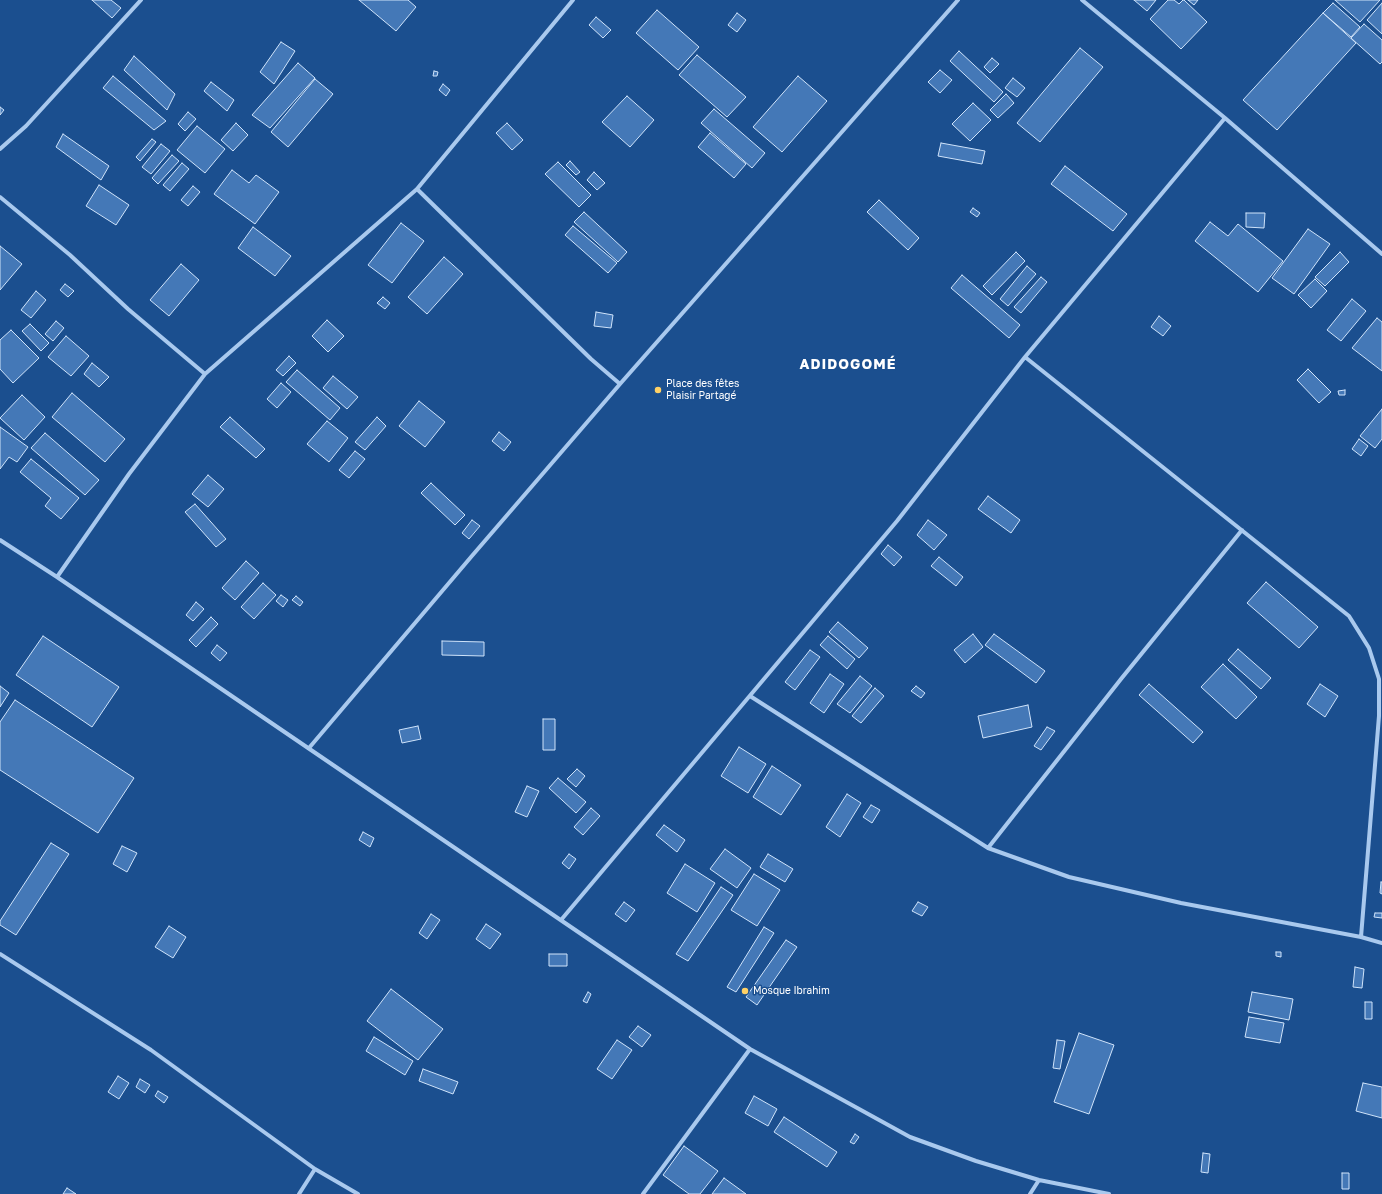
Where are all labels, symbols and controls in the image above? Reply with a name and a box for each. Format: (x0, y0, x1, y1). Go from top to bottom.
district label: ADIDOGOMÉ (800, 357, 896, 373)
place label: Place des fêtes Plaisir Partagé (666, 378, 739, 402)
marker: Place des fêtes Plaisir Partagé (653, 385, 663, 395)
place label: Mosque Ibrahim (753, 985, 830, 997)
marker: Mosque Ibrahim (740, 986, 750, 996)

